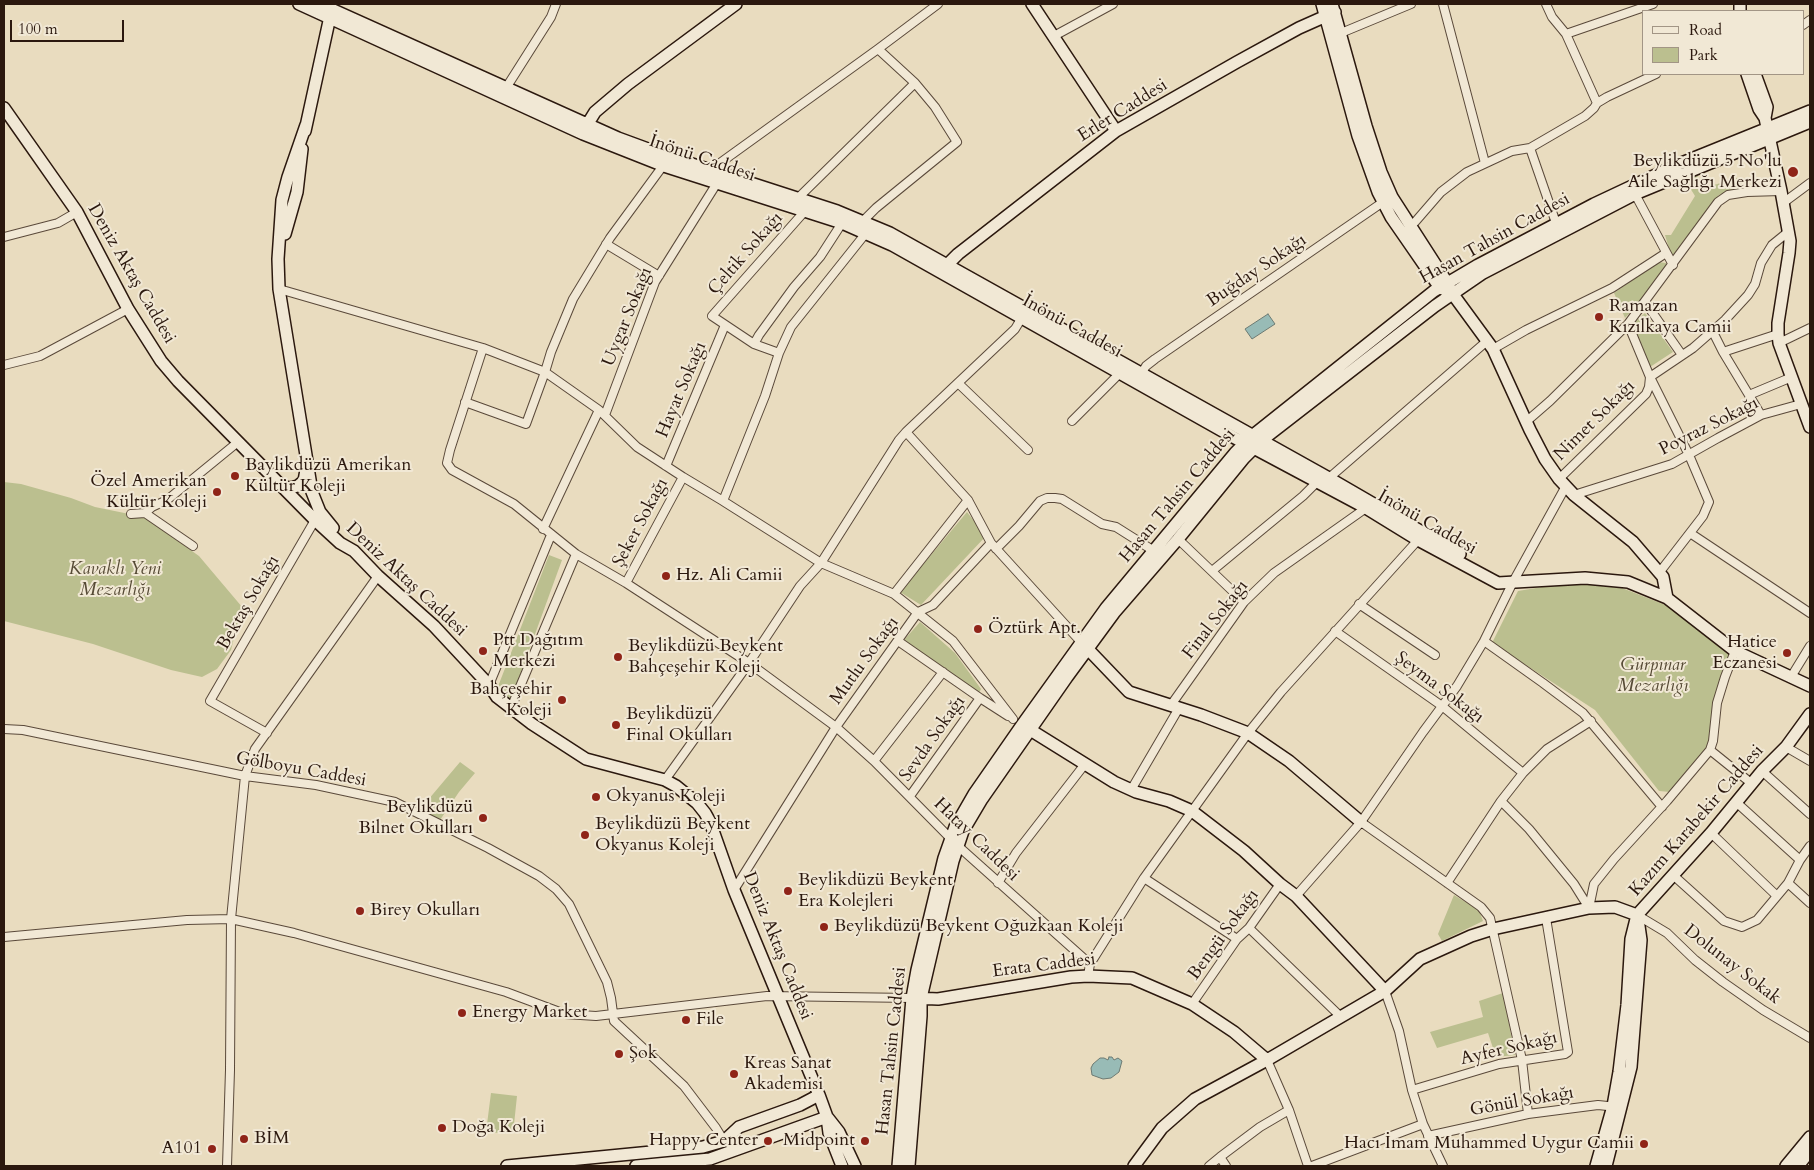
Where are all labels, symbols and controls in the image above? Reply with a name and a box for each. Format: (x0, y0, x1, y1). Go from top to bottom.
scale bar (12, 10, 126, 42)
legend (1642, 10, 1804, 75)
text: 100 m (18, 19, 58, 39)
text: Road (1689, 20, 1722, 40)
text: Park (1689, 45, 1718, 65)
street label: Erler Caddesi (1074, 75, 1172, 147)
street label: İnönü Caddesi (646, 131, 758, 187)
place label: Beylikdüzü 5 No'lu Aile Sağlığı Merkezi (1627, 151, 1782, 193)
marker: Beylikdüzü 5 No'lu Aile Sağlığı Merkezi (1786, 165, 1800, 179)
street label: Hasan Tahsin Caddesi (1416, 189, 1574, 289)
street label: Deniz Aktaş Caddesi (82, 200, 180, 348)
street label: Çeltik Sokağı (704, 208, 788, 300)
street label: Buğday Sokağı (1203, 230, 1311, 312)
street label: Uygar Sokağı (598, 264, 658, 370)
street label: İnönü Caddesi (1018, 291, 1126, 363)
place label: Ramazan Kızılkaya Camii (1609, 296, 1732, 338)
marker: Ramazan Kızılkaya Camii (1593, 311, 1605, 323)
street label: Hayat Sokağı (652, 339, 712, 441)
street label: Nimet Sokağı (1550, 376, 1640, 466)
street label: Poyraz Sokağı (1656, 393, 1762, 461)
street label: Hasan Tahsin Caddesi (1116, 424, 1240, 568)
place label: Baylikdüzü Amerikan Kültür Koleji (245, 455, 411, 498)
marker: Baylikdüzü Amerikan Kültür Koleji (229, 470, 241, 482)
place label: Özel Amerikan Kültür Koleji (90, 471, 207, 514)
street label: Şeker Sokağı (609, 475, 673, 571)
marker: Özel Amerikan Kültür Koleji (211, 486, 223, 498)
street label: İnönü Caddesi (1374, 486, 1480, 560)
street label: Deniz Aktaş Caddesi (341, 518, 471, 642)
street label: Bektaş Sokağı (213, 552, 285, 654)
park label: Kavaklı Yeni Mezarlığı (69, 559, 161, 602)
place label: Hz. Ali Camii (676, 565, 783, 587)
marker: Hz. Ali Camii (660, 570, 672, 582)
street label: Final Sokağı (1179, 576, 1253, 664)
street label: Mutlu Sokağı (826, 613, 904, 709)
place label: Öztürk Apt. (988, 618, 1081, 640)
marker: Öztürk Apt. (972, 623, 984, 635)
place label: Ptt Dağıtım Merkezi (493, 630, 583, 672)
place label: Hatice Eczanesi (1712, 632, 1777, 674)
place label: Beylikdüzü Beykent Bahçeşehir Koleji (628, 636, 783, 679)
marker: Ptt Dağıtım Merkezi (477, 645, 489, 657)
marker: Hatice Eczanesi (1781, 647, 1793, 659)
street label: Şeyma Sokağı (1390, 648, 1488, 728)
marker: Beylikdüzü Beykent Bahçeşehir Koleji (612, 651, 624, 663)
park label: Gürpınar Mezarlığı (1618, 655, 1688, 698)
place label: Bahçeşehir Koleji (470, 679, 552, 722)
street label: Sevda Sokağı (896, 692, 970, 786)
marker: Bahçeşehir Koleji (556, 694, 568, 706)
place label: Beylikdüzü Final Okulları (626, 704, 732, 746)
marker: Beylikdüzü Final Okulları (610, 719, 622, 731)
street label: Kazım Karabekir Caddesi (1625, 741, 1769, 901)
street label: Gölboyu Caddesi (234, 748, 368, 792)
place label: Okyanus Koleji (606, 786, 725, 808)
marker: Okyanus Koleji (590, 791, 602, 803)
street label: Hatay Caddesi (929, 794, 1023, 886)
place label: Beylikdüzü Bilnet Okulları (359, 797, 473, 840)
marker: Beylikdüzü Bilnet Okulları (477, 812, 489, 824)
place label: Beylikdüzü Beykent Okyanus Koleji (595, 814, 750, 856)
marker: Beylikdüzü Beykent Okyanus Koleji (579, 829, 591, 841)
street label: Deniz Aktaş Caddesi (737, 869, 817, 1023)
place label: Beylikdüzü Beykent Era Kolejleri (798, 870, 953, 912)
marker: Beylikdüzü Beykent Era Kolejleri (782, 885, 794, 897)
street label: Bengü Sokağı (1184, 885, 1264, 985)
place label: Birey Okulları (370, 900, 480, 922)
marker: Birey Okulları (354, 905, 366, 917)
place label: Beylikdüzü Beykent Oğuzkaan Koleji (834, 916, 1124, 938)
street label: Dolunay Sokak (1679, 920, 1785, 1010)
marker: Beylikdüzü Beykent Oğuzkaan Koleji (818, 921, 830, 933)
street label: Erata Caddesi (991, 949, 1097, 983)
street label: Hasan Tahsin Caddesi (872, 966, 912, 1136)
place label: Energy Market (472, 1002, 587, 1024)
marker: Energy Market (456, 1007, 468, 1019)
place label: File (696, 1009, 724, 1031)
marker: File (680, 1014, 692, 1026)
street label: Ayfer Sokağı (1458, 1027, 1560, 1071)
place label: Şok (629, 1043, 657, 1065)
marker: Şok (613, 1048, 625, 1060)
place label: Kreas Sanat Akademisi (744, 1053, 831, 1096)
marker: Kreas Sanat Akademisi (728, 1068, 740, 1080)
street label: Gönül Sokağı (1469, 1082, 1575, 1122)
place label: Doğa Koleji (452, 1117, 545, 1139)
marker: Doğa Koleji (436, 1122, 448, 1134)
place label: BİM (254, 1128, 289, 1150)
place label: Happy Center (649, 1130, 758, 1152)
place label: Midpoint (783, 1130, 855, 1152)
marker: BİM (238, 1133, 250, 1145)
place label: Hacı İmam Muhammed Uygur Camii (1344, 1133, 1634, 1155)
marker: Happy Center (762, 1135, 774, 1147)
marker: Midpoint (859, 1135, 871, 1147)
place label: A101 (162, 1138, 202, 1160)
marker: Hacı İmam Muhammed Uygur Camii (1638, 1138, 1650, 1150)
marker: A101 (206, 1143, 218, 1155)

